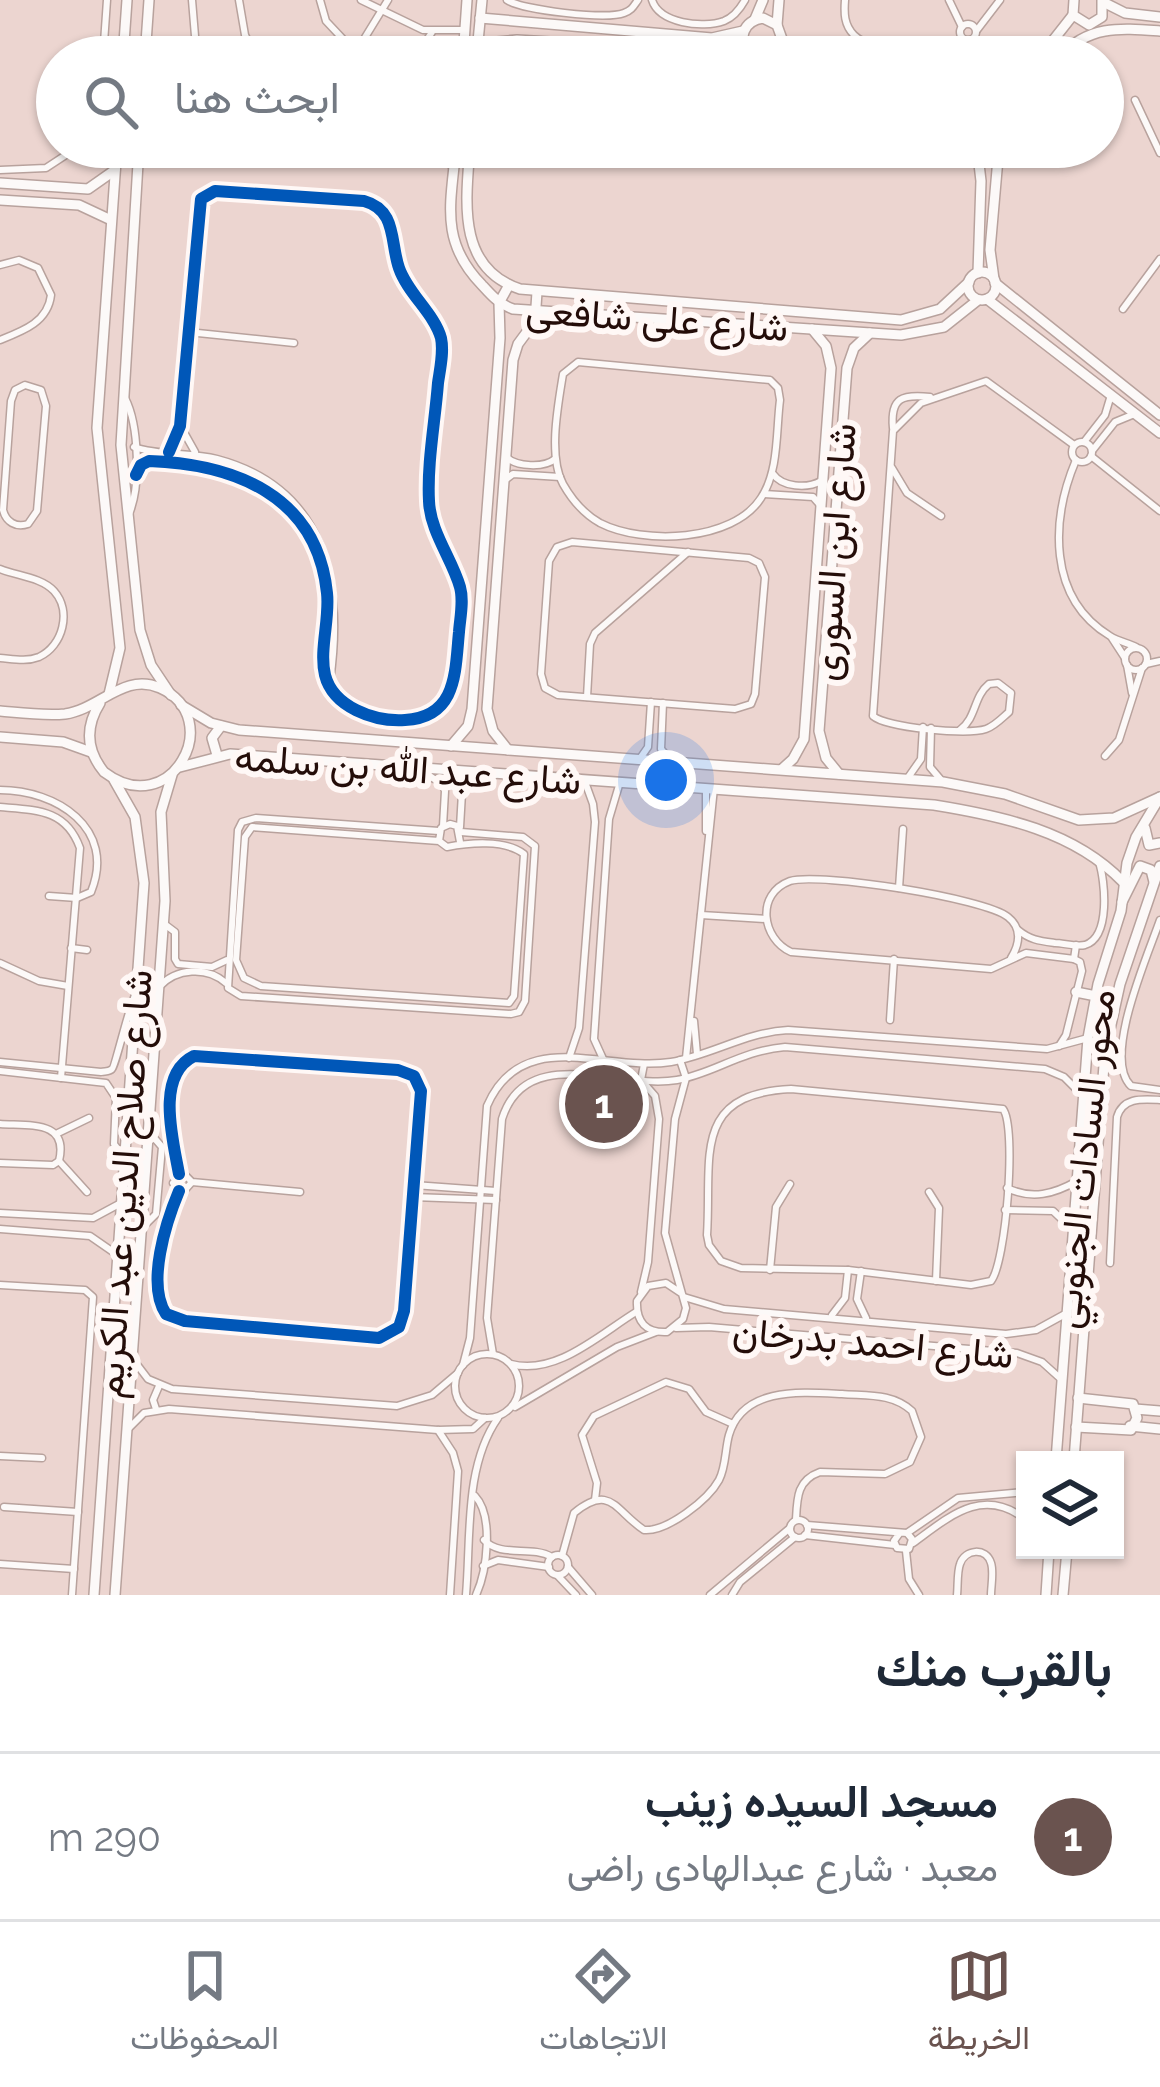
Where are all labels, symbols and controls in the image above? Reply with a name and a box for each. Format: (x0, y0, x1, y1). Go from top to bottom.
search box (36, 36, 1124, 168)
icon: search (78, 69, 144, 135)
text: ابحث هنا (174, 71, 340, 124)
street label: شارع على شافعى (524, 286, 790, 354)
street label: شارع ابن السورى (801, 421, 869, 683)
street label: شارع عبد الله بن سلمه (233, 733, 583, 807)
your location (636, 750, 696, 810)
street label: شارع صلاح الدين عبد الكريم (85, 968, 165, 1400)
street label: محور السادات الجنوبي (1042, 987, 1133, 1332)
pin: 1 (565, 1059, 643, 1149)
street label: شارع احمد بدرخان (730, 1307, 1015, 1381)
map controls (1016, 1451, 1124, 1559)
button: layers (1016, 1451, 1124, 1559)
text: بالقرب منك (876, 1638, 1112, 1698)
text: مسجد السيده زينب (645, 1775, 998, 1828)
text: 290 m (48, 1814, 161, 1860)
text: 1 (1063, 1814, 1083, 1860)
text: معبد · شارع عبدالهادى راضى (567, 1844, 998, 1890)
tab: المحفوظات (130, 1943, 279, 2067)
tab: الاتجاهات (539, 1943, 667, 2067)
tab: الخريطة (928, 1943, 1030, 2067)

